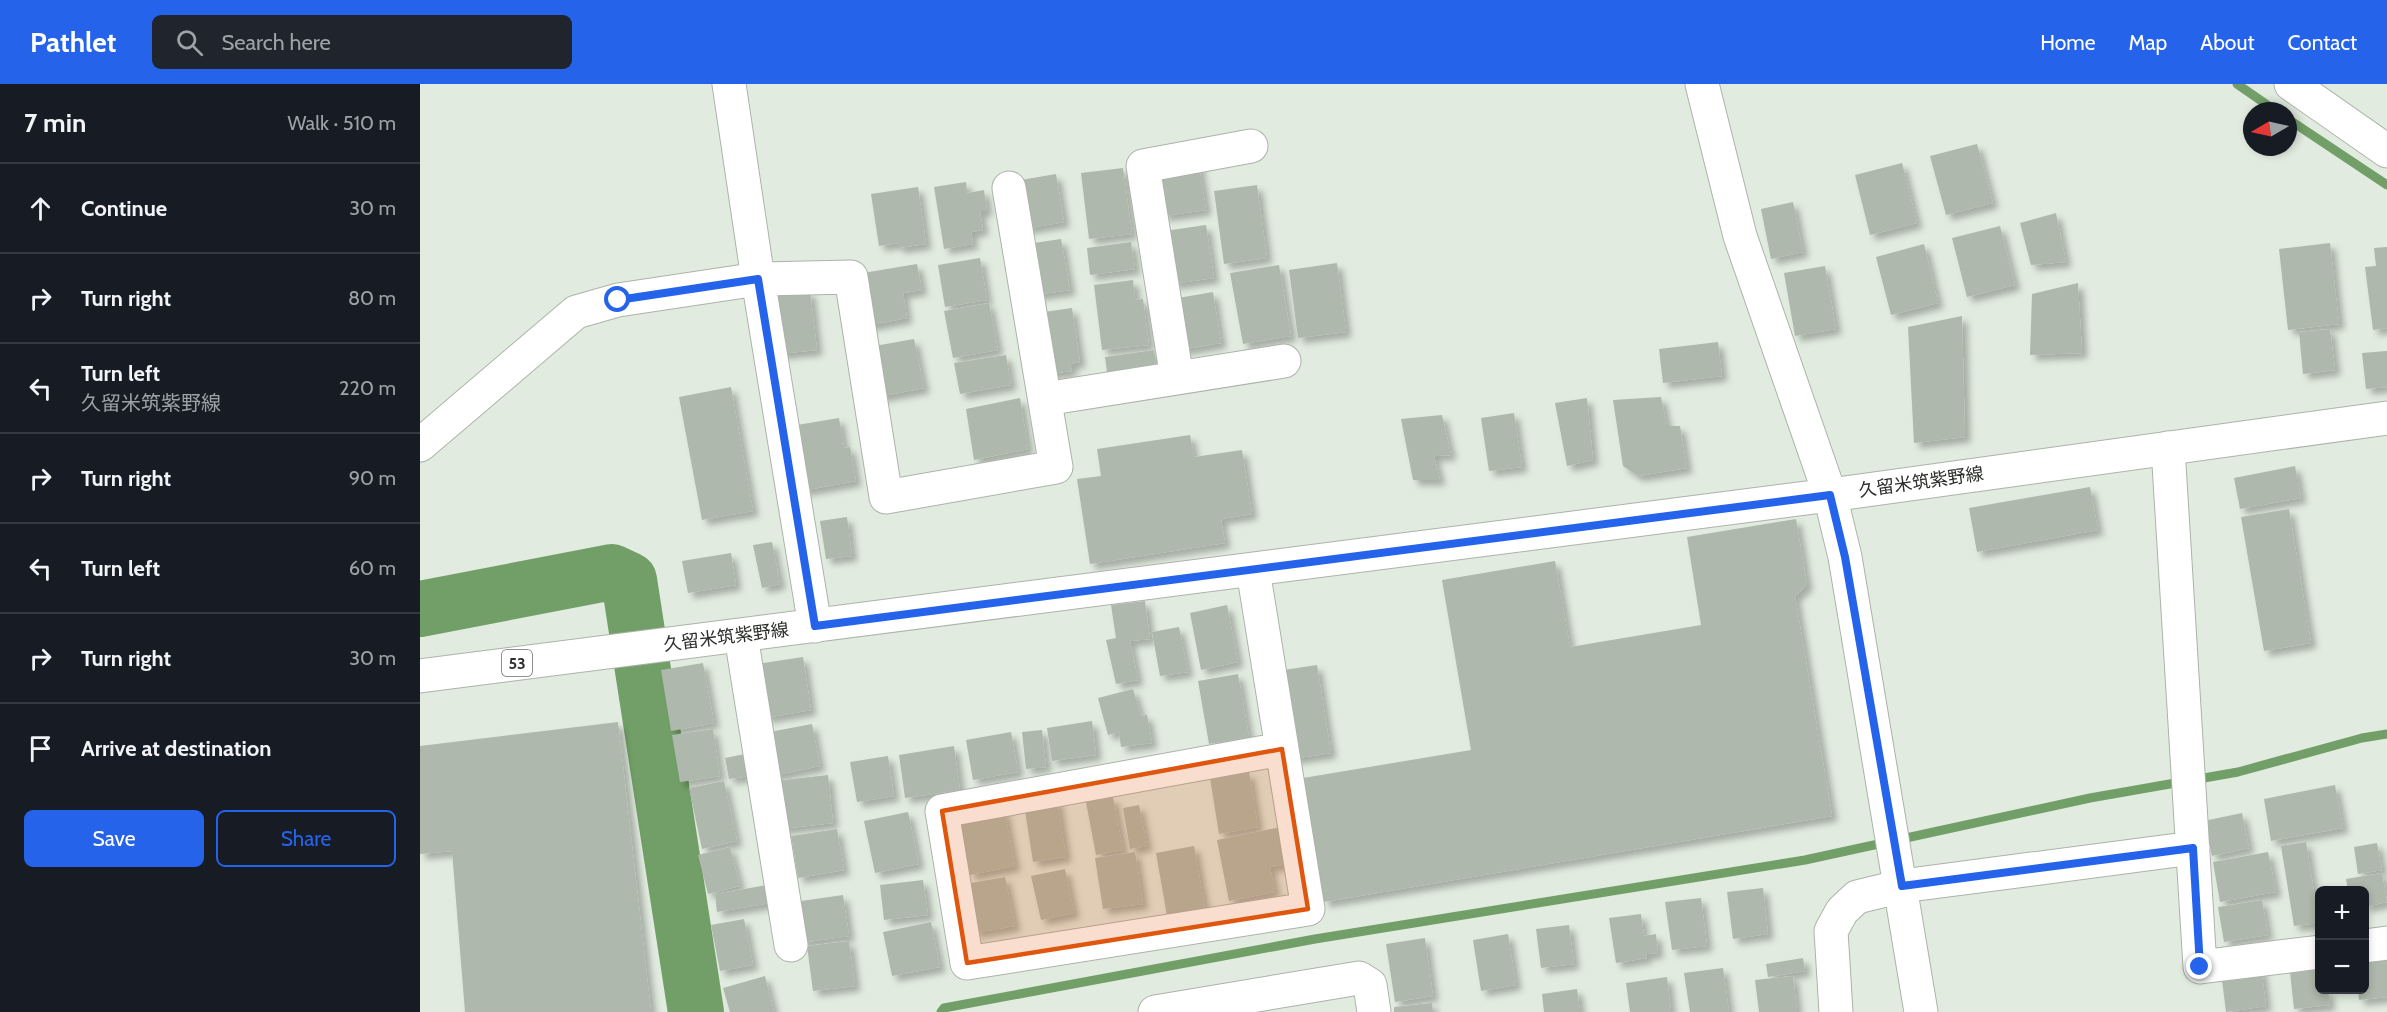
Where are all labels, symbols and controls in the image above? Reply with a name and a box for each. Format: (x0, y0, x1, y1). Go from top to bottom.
search box (152, 15, 572, 69)
text: Pathlet (30, 25, 116, 59)
icon: search (173, 26, 206, 59)
text: Search here (221, 29, 331, 56)
text: Home (2040, 30, 2096, 55)
text: Map (2129, 30, 2167, 55)
text: About (2200, 30, 2254, 55)
text: Contact (2287, 30, 2357, 55)
north arrow (2243, 102, 2297, 156)
text: 7 min (24, 107, 86, 139)
text: Walk · 510 m (288, 111, 396, 135)
icon: ahead (24, 192, 57, 225)
text: Continue (81, 195, 167, 222)
text: 30 m (349, 196, 396, 220)
icon: right (24, 282, 57, 315)
text: Turn right (81, 285, 171, 312)
text: 80 m (348, 286, 396, 310)
route start (604, 286, 630, 312)
text: Turn left (81, 360, 160, 387)
icon: left (24, 372, 57, 405)
text: 220 m (339, 376, 396, 400)
text: 久留米筑紫野線 (81, 391, 221, 415)
icon: right (24, 462, 57, 495)
street label: 久留米筑紫野線 (1857, 462, 1985, 502)
text: Turn right (81, 465, 171, 492)
text: 90 m (349, 466, 396, 490)
icon: left (24, 552, 57, 585)
text: Turn left (81, 555, 160, 582)
text: 60 m (349, 556, 396, 580)
street label: 久留米筑紫野線 (662, 618, 790, 656)
icon: right (24, 642, 57, 675)
text: Turn right (81, 645, 171, 672)
text: 30 m (349, 646, 396, 670)
road number: 53 (502, 650, 532, 676)
icon: arrive (24, 732, 57, 765)
text: Arrive at destination (81, 735, 271, 762)
button: Save (24, 810, 204, 867)
button: Share (216, 810, 396, 867)
map controls (2315, 886, 2369, 994)
button: + (2315, 886, 2369, 940)
button: − (2315, 940, 2369, 994)
route end (2186, 953, 2212, 979)

